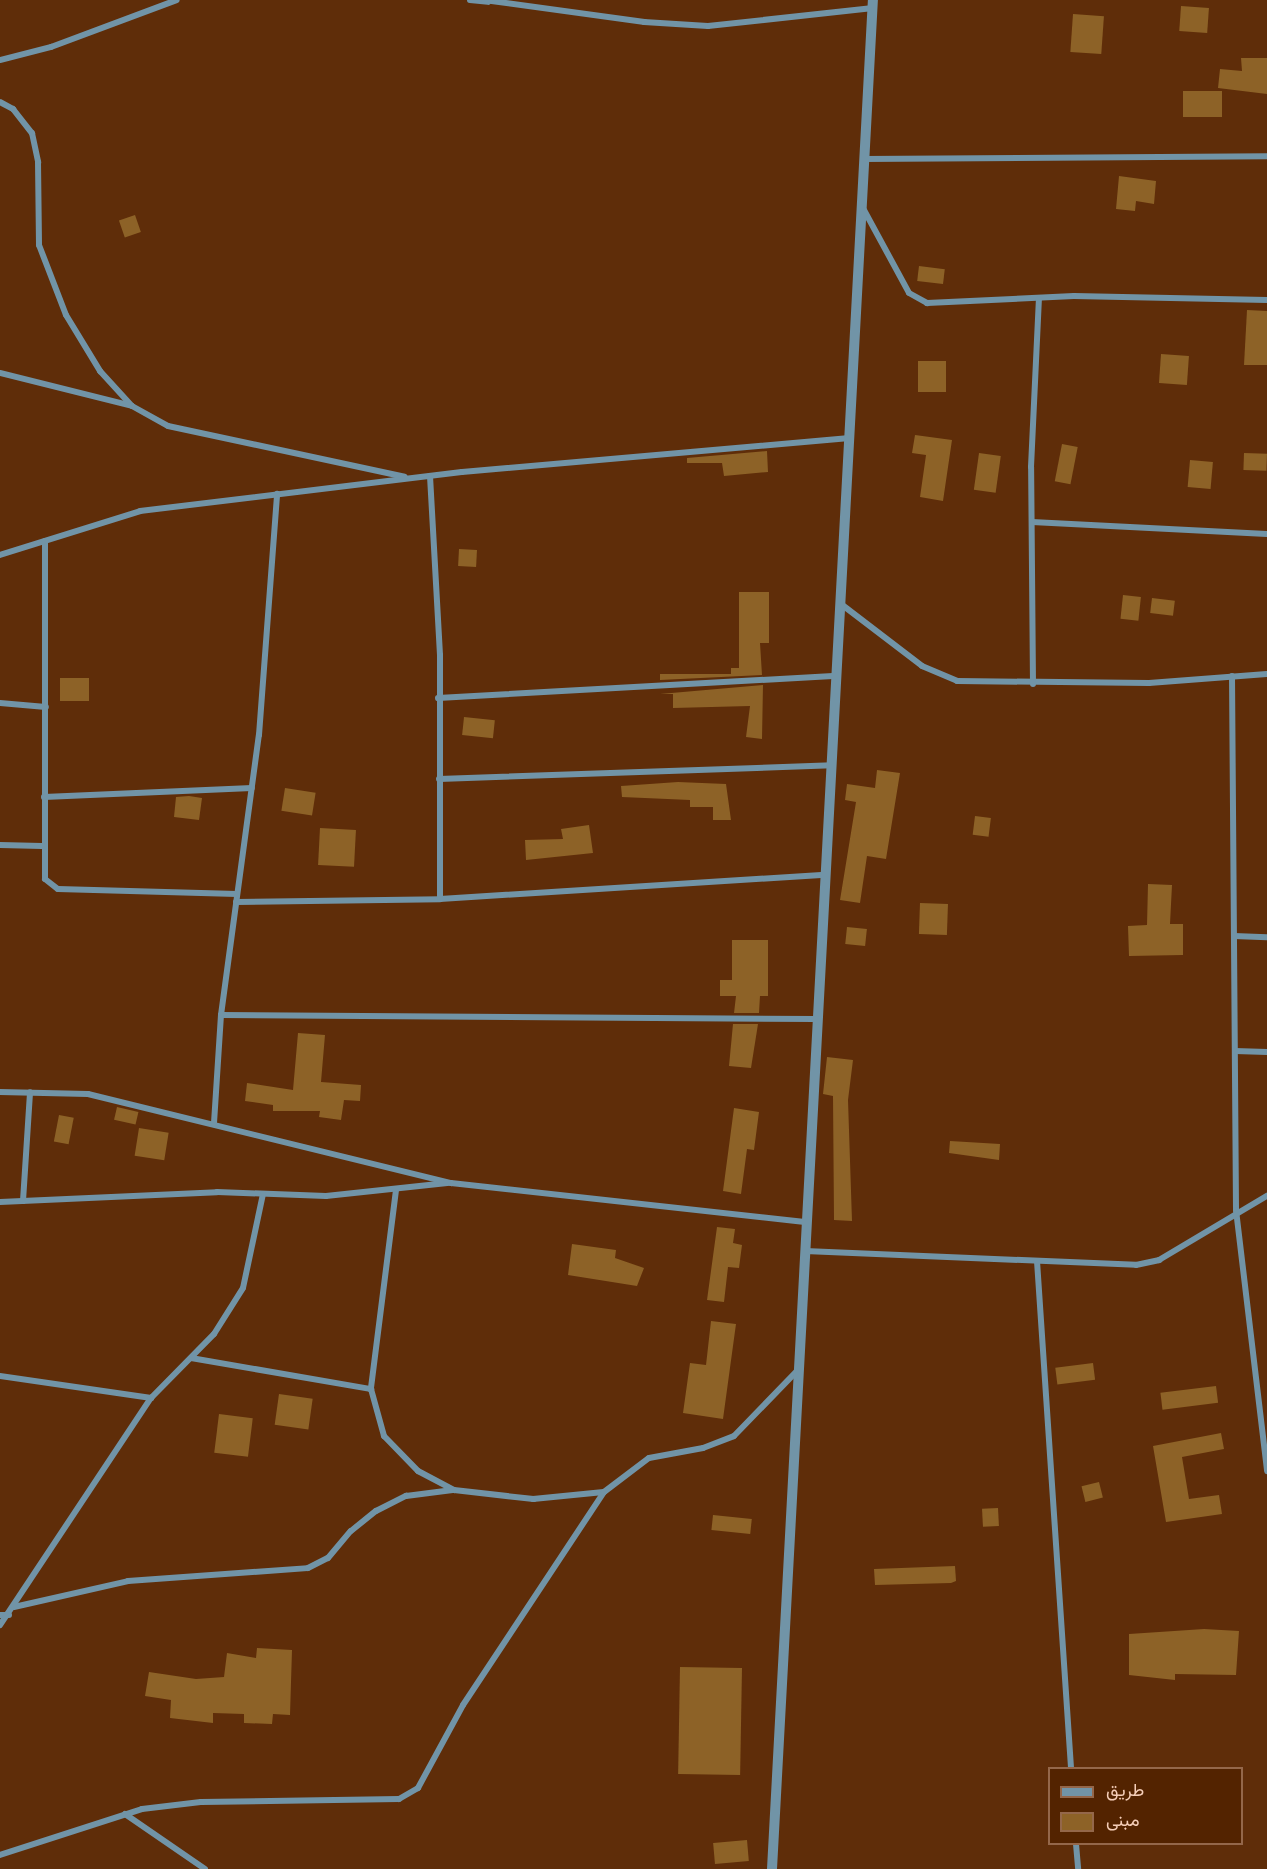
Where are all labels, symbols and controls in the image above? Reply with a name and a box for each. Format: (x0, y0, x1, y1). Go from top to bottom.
legend (1048, 1767, 1243, 1845)
text: طريق (1106, 1779, 1144, 1800)
text: مبنى (1106, 1809, 1140, 1830)

